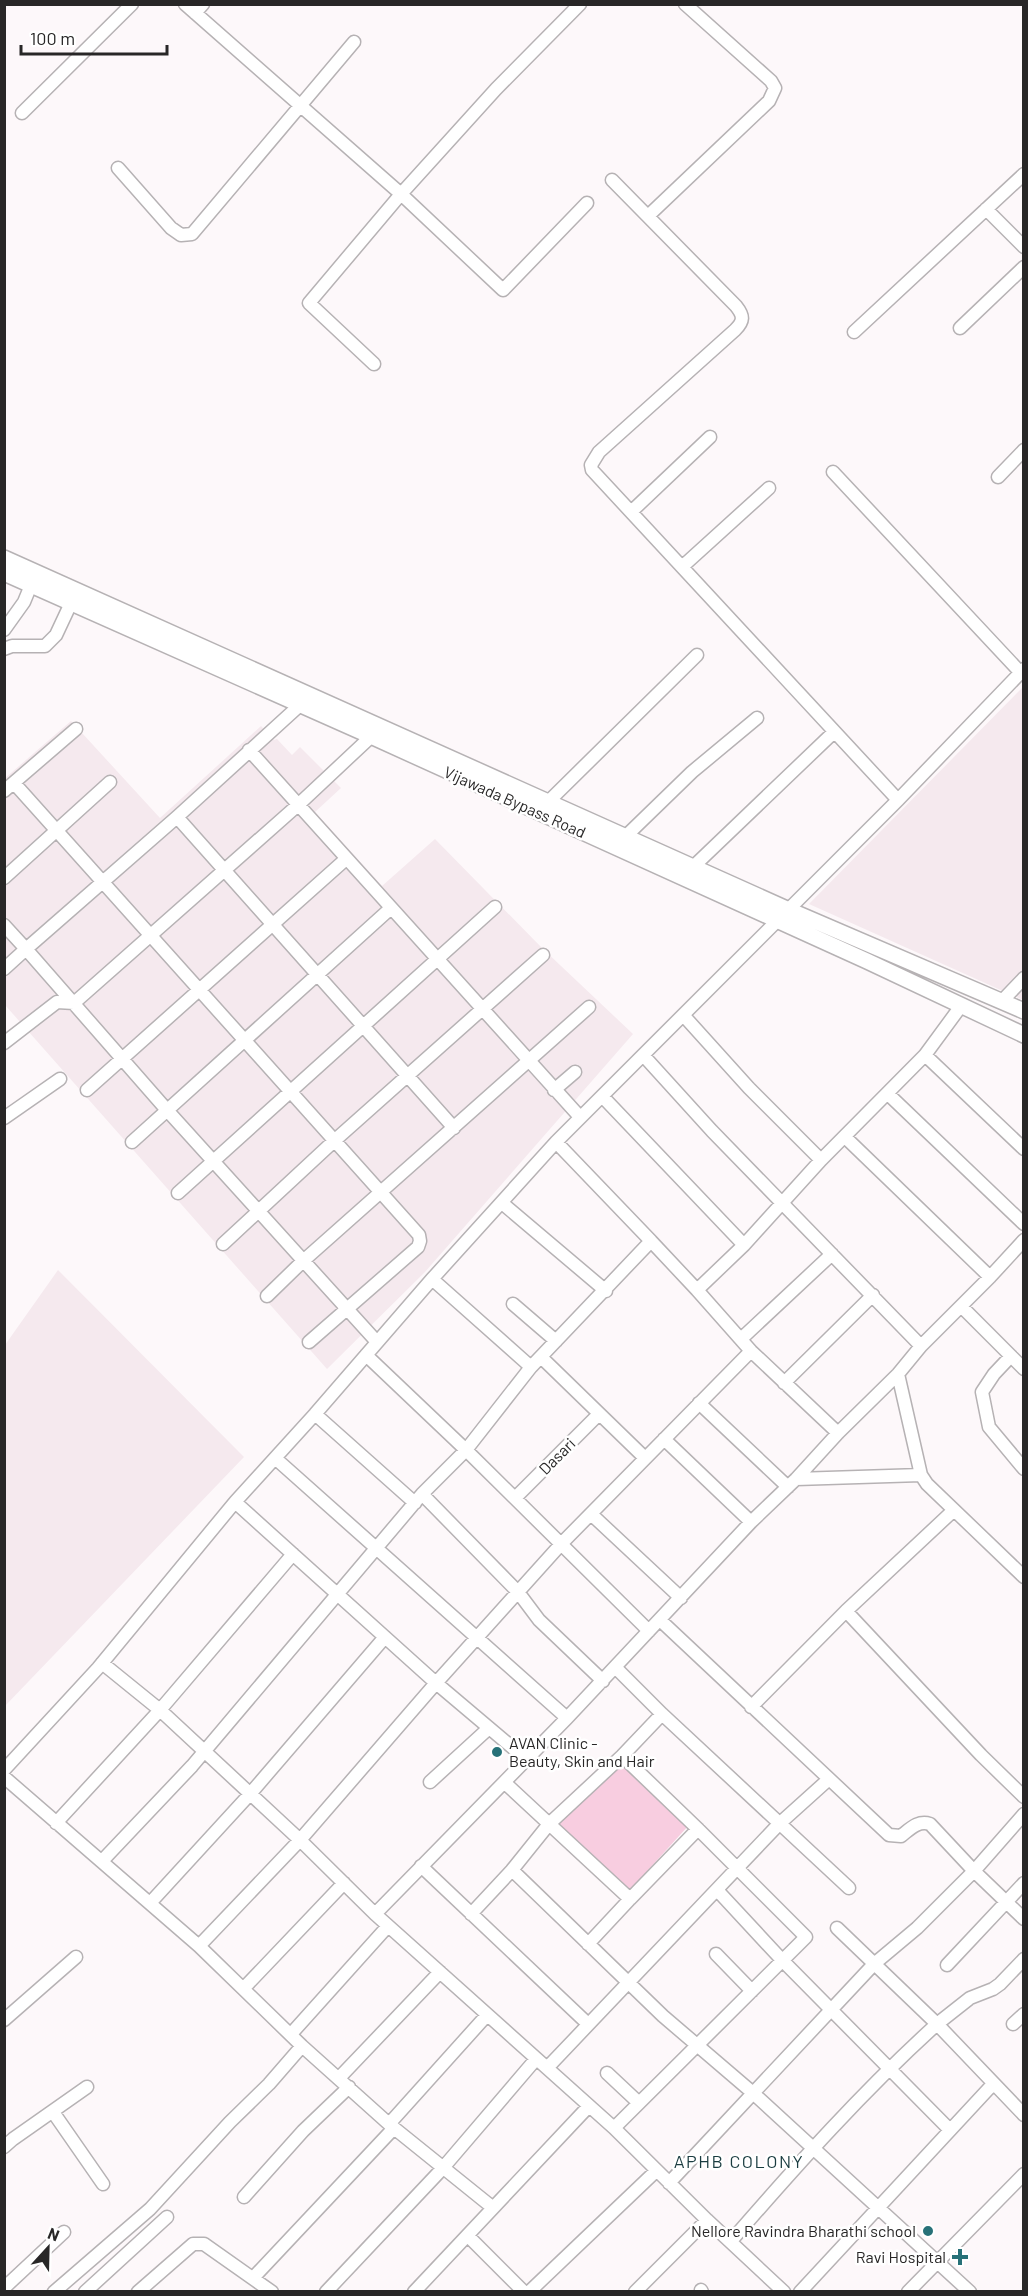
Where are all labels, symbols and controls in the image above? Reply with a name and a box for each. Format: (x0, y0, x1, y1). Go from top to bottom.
scale bar (21, 18, 166, 56)
text: 100 m (30, 27, 75, 49)
street label: Vijawada Bypass Road (441, 762, 589, 841)
street label: Dasari (534, 1433, 579, 1478)
place label: AVAN Clinic - Beauty, Skin and Hair (509, 1733, 655, 1770)
marker: AVAN Clinic - Beauty, Skin and Hair (490, 1745, 504, 1759)
district label: APHB COLONY (674, 2150, 804, 2172)
north arrow (18, 2218, 78, 2278)
place label: Nellore Ravindra Bharathi school (691, 2221, 916, 2240)
text: N (45, 2223, 62, 2244)
marker: Nellore Ravindra Bharathi school (921, 2224, 935, 2238)
place label: Ravi Hospital (856, 2247, 946, 2266)
marker: Ravi Hospital (951, 2248, 969, 2266)

